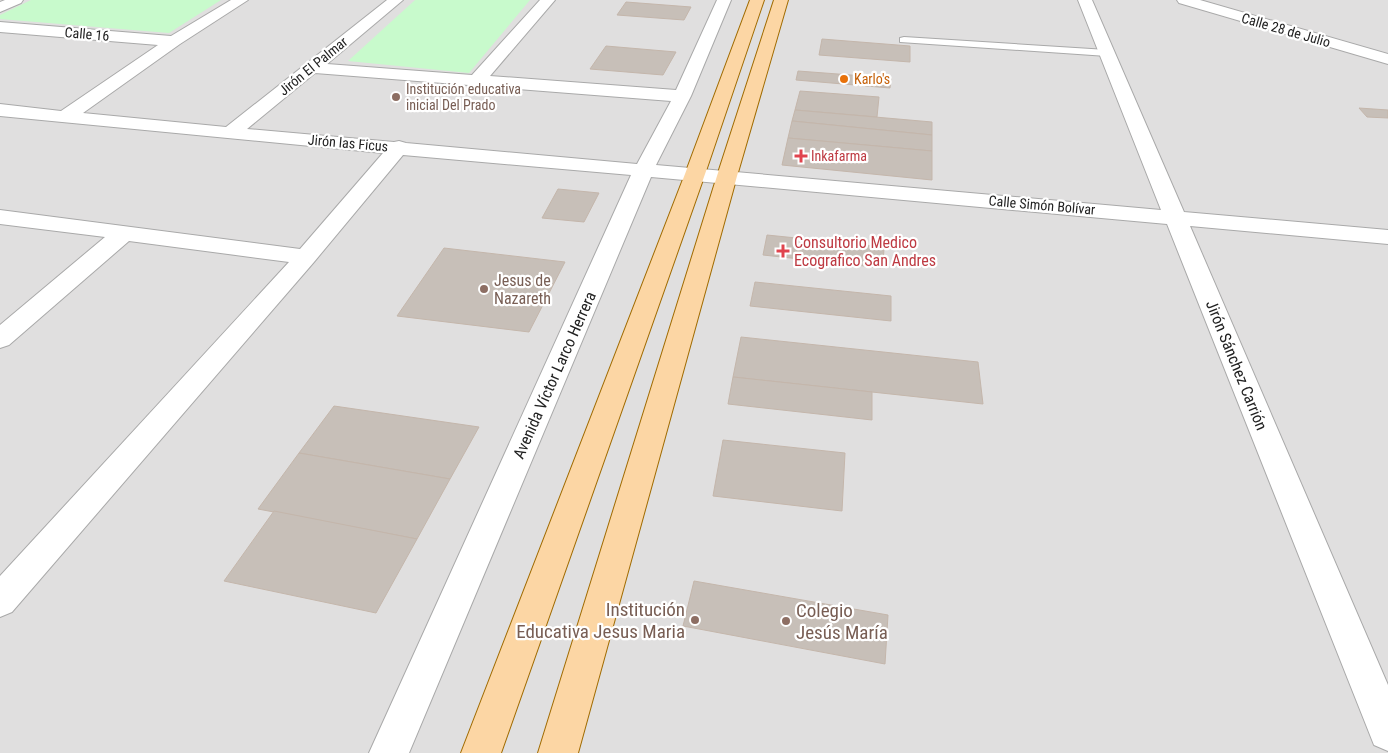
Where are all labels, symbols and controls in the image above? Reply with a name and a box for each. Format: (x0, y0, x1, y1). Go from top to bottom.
street label: Calle 28 de Julio (1240, 10, 1332, 50)
street label: Calle 16 (64, 24, 110, 44)
street label: Jirón El Palmar (275, 33, 351, 99)
place label: Karlo's (854, 71, 890, 87)
marker: Karlo's (838, 73, 850, 85)
place label: Institución educativa inicial Del Prado (406, 81, 521, 113)
marker: Institución educativa inicial Del Prado (390, 91, 402, 103)
street label: Jirón las Ficus (307, 132, 389, 154)
place label: Inkafarma (811, 148, 867, 164)
marker: Inkafarma (795, 150, 807, 162)
street label: Calle Simón Bolívar (988, 192, 1096, 218)
place label: Consultorio Medico Ecografico San Andres (794, 233, 936, 270)
marker: Consultorio Medico Ecografico San Andres (776, 244, 790, 258)
place label: Jesus de Nazareth (494, 271, 551, 308)
marker: Jesus de Nazareth (478, 283, 490, 295)
street label: Avenida Víctor Larco Herrera (509, 289, 600, 462)
street label: Jirón Sánchez Carrión (1202, 297, 1271, 433)
place label: Institución Educativa Jesus Maria (516, 598, 685, 643)
place label: Colegio Jesús María (796, 599, 888, 644)
marker: Institución Educativa Jesus Maria (689, 614, 701, 626)
marker: Colegio Jesús María (780, 615, 792, 627)

